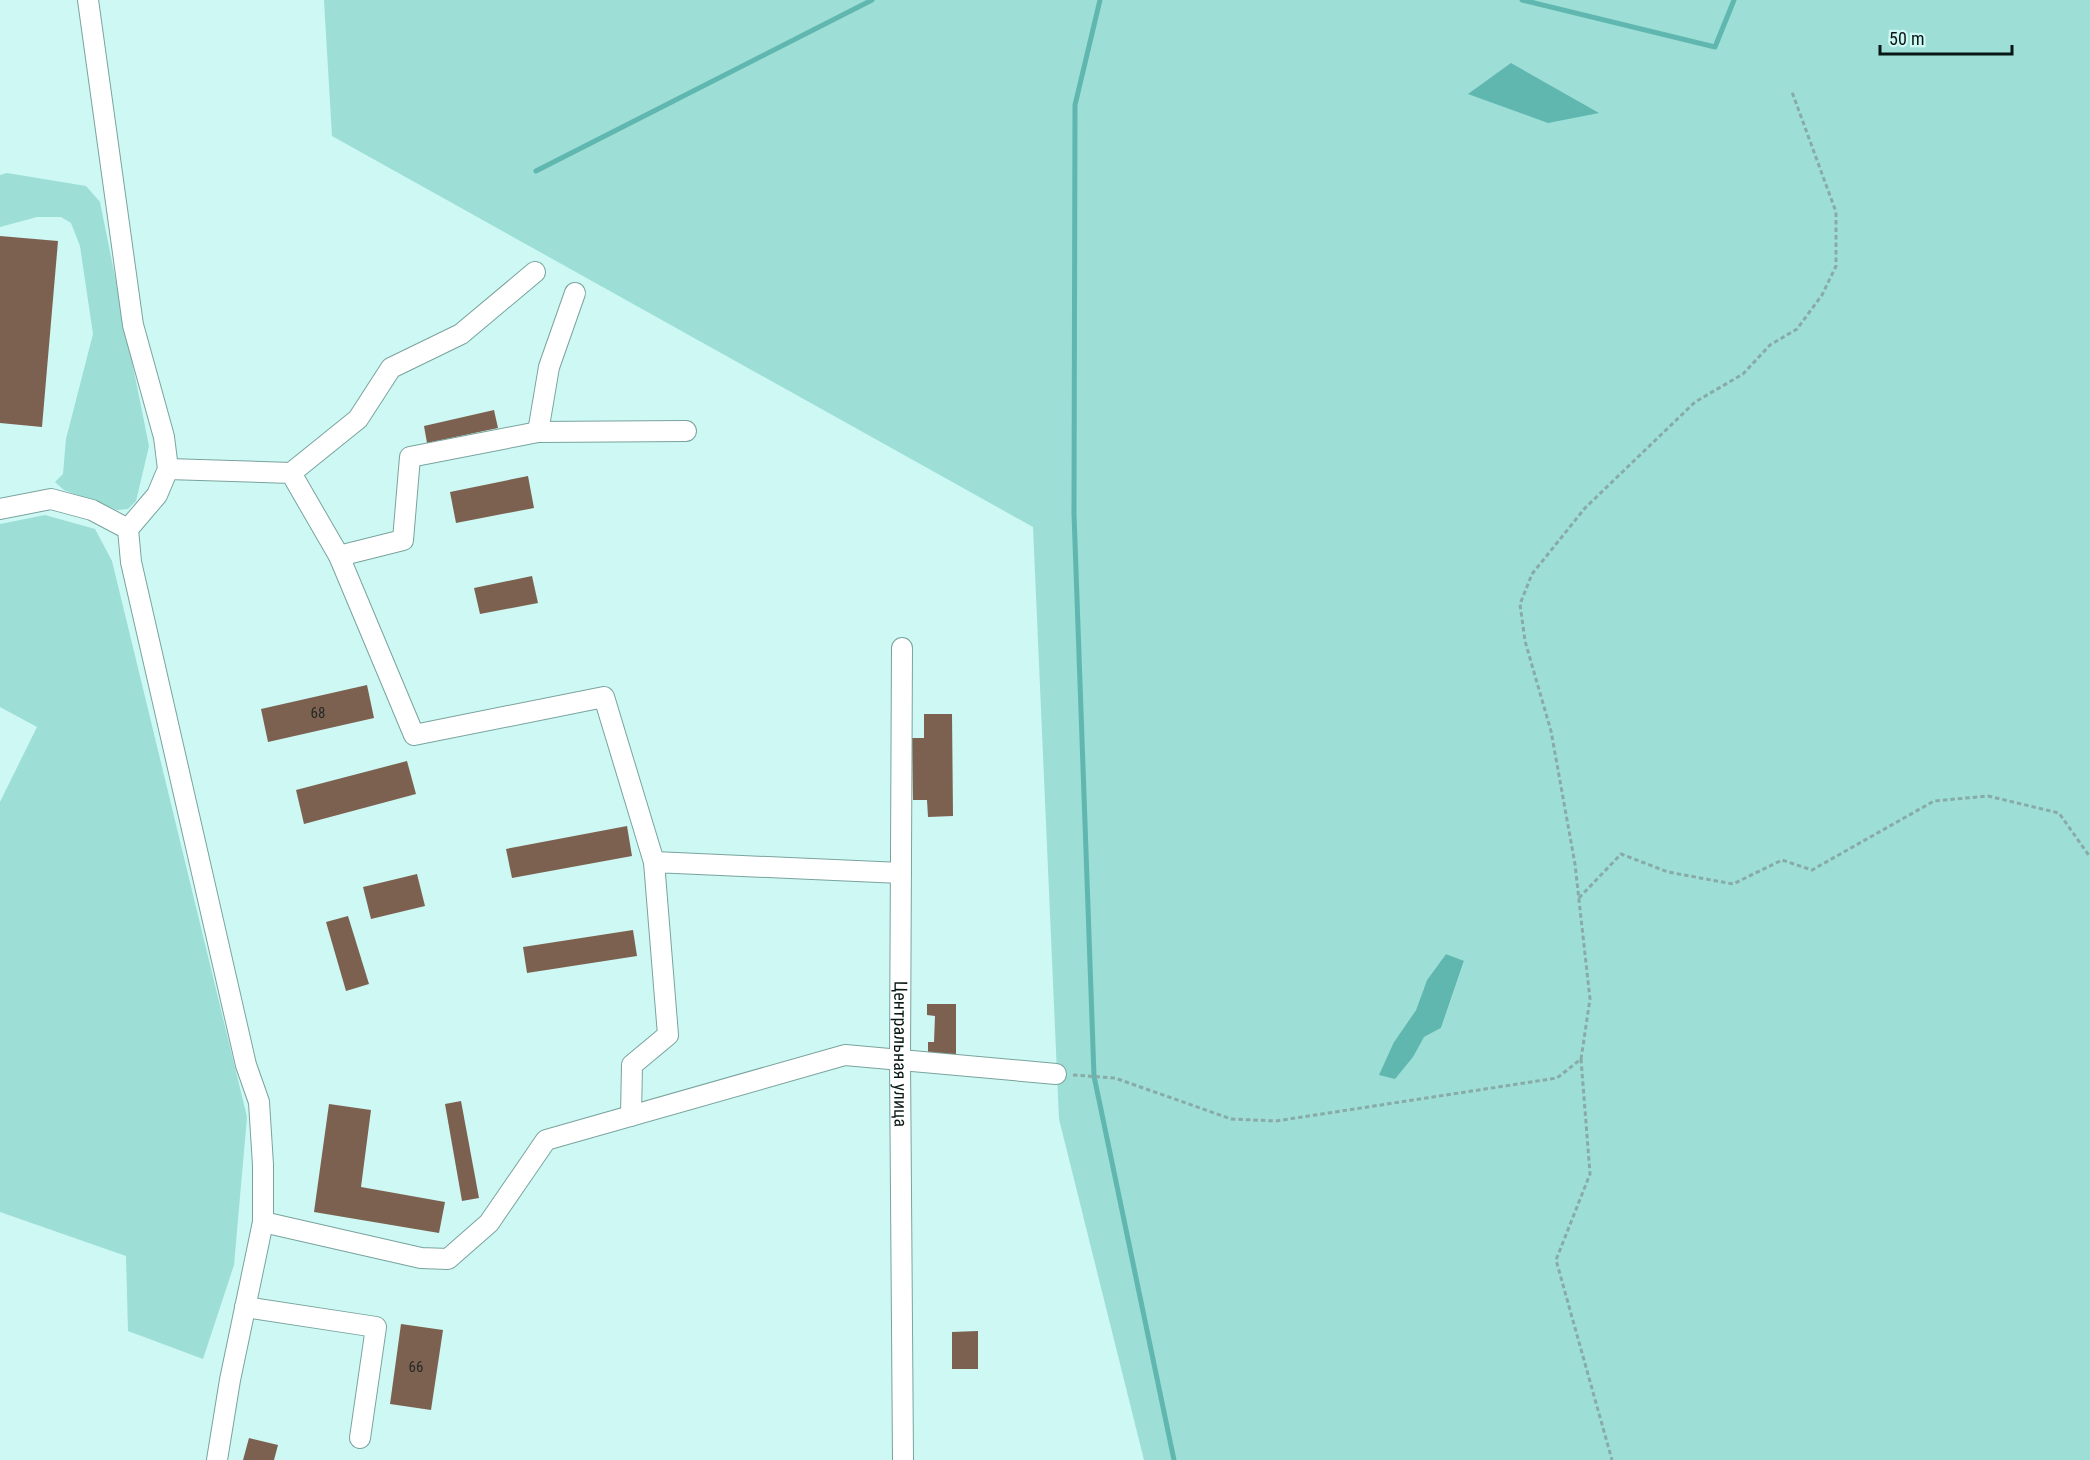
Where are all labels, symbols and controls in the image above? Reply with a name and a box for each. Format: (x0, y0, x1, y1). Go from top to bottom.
scale bar (1880, 18, 2012, 56)
text: 50 m (1889, 28, 1924, 49)
house number: 68 (311, 704, 325, 722)
street label: Центральная улица (890, 981, 912, 1127)
house number: 66 (409, 1358, 423, 1376)

